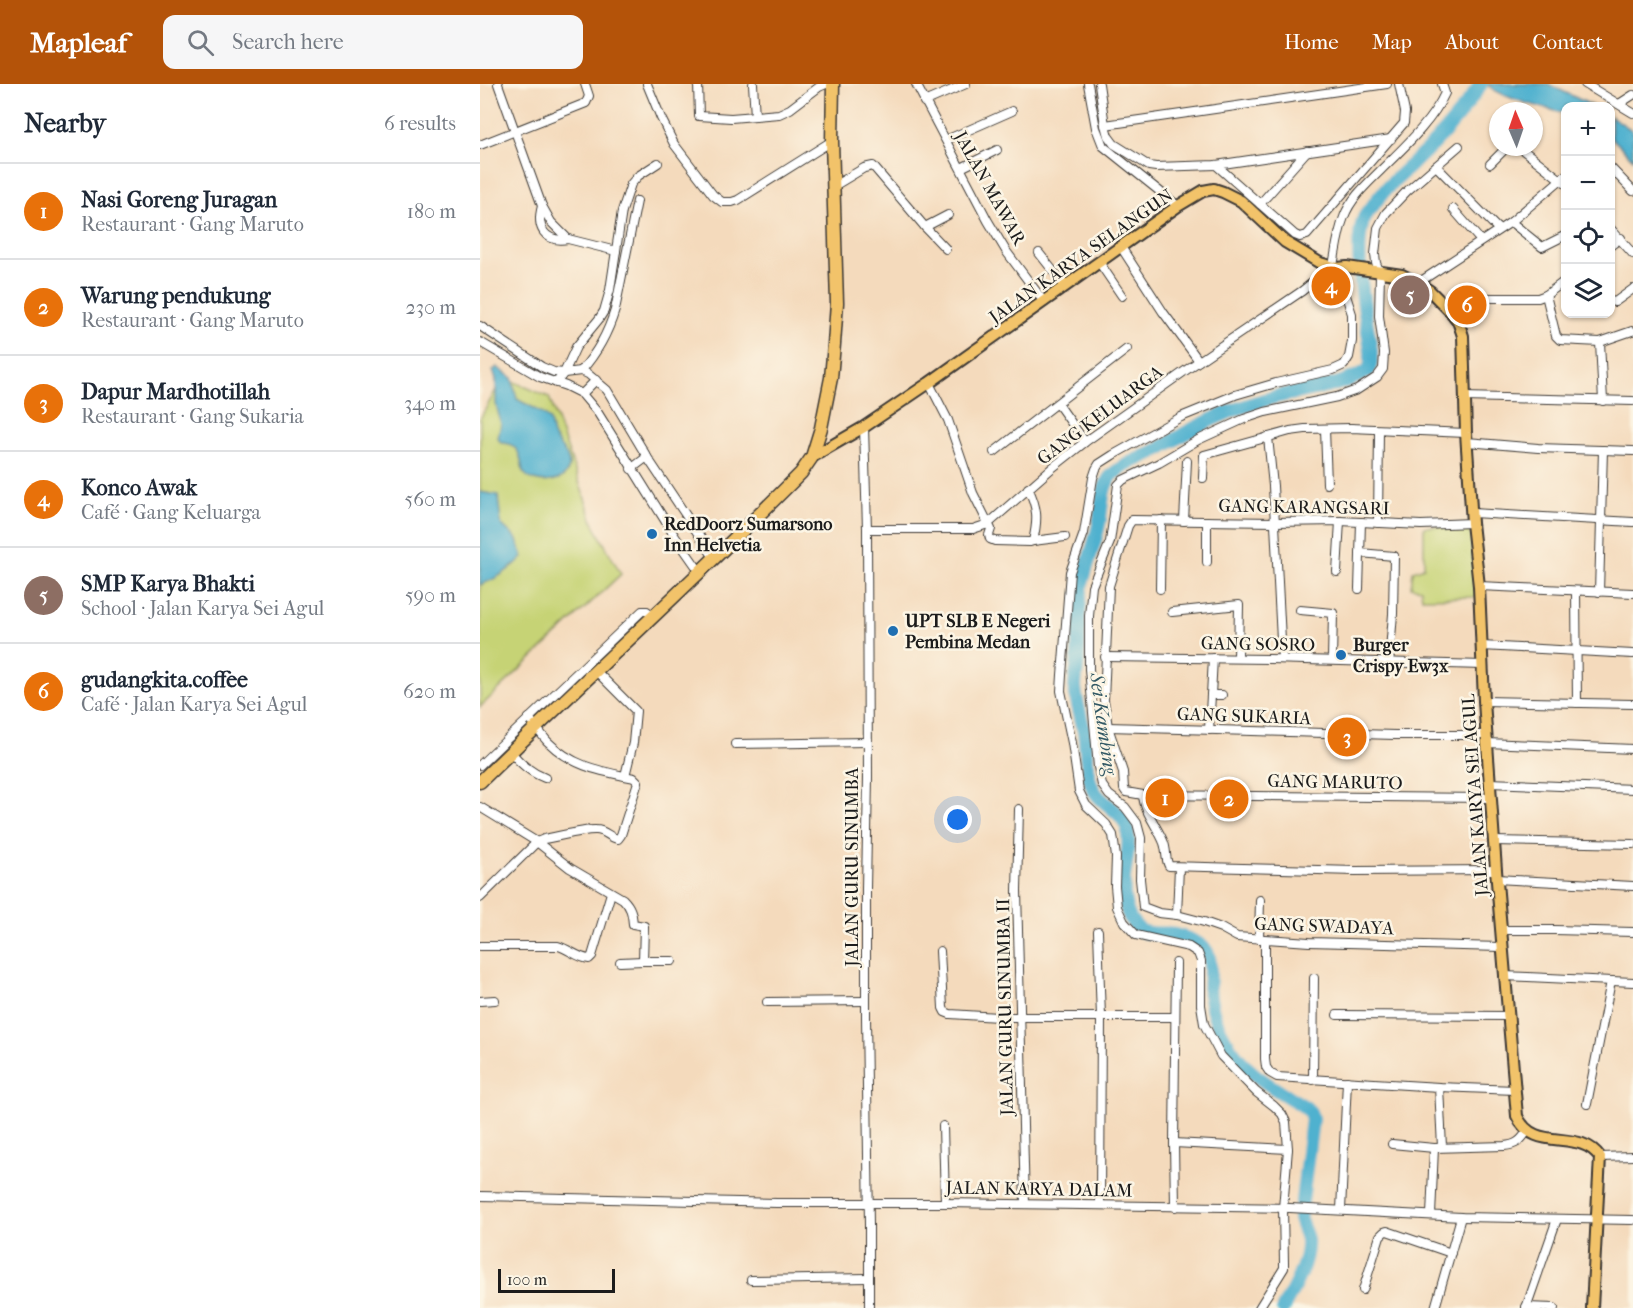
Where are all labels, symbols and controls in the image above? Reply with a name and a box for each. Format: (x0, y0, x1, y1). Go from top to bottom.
search box (163, 15, 583, 69)
text: Mapleaf (30, 26, 127, 59)
icon: search (184, 26, 217, 59)
text: Search here (232, 29, 344, 55)
text: Home (1284, 30, 1339, 54)
text: Map (1372, 30, 1412, 54)
text: About (1445, 30, 1499, 54)
text: Contact (1532, 30, 1603, 54)
north arrow (1489, 102, 1543, 156)
map controls (1561, 102, 1615, 318)
button: + (1561, 102, 1615, 156)
text: Nearby (24, 108, 106, 139)
text: 6 results (384, 112, 456, 135)
street label: JALAN MAWAR (949, 126, 1030, 250)
button: − (1561, 156, 1615, 210)
street label: JALAN KARYA SELANGUN (984, 185, 1178, 329)
text: Nasi Goreng Juragan (81, 187, 277, 213)
text: 1 (40, 200, 47, 223)
text: 180 m (407, 200, 456, 223)
button: locate (1561, 210, 1615, 264)
text: Restaurant · Gang Maruto (81, 213, 304, 236)
pin: 4 (1312, 264, 1350, 308)
button: layers (1561, 264, 1615, 318)
pin: 5 (1390, 272, 1430, 318)
pin: 6 (1448, 282, 1486, 328)
text: Warung pendukung (81, 283, 271, 309)
text: 2 (38, 296, 49, 319)
text: 230 m (406, 296, 456, 319)
text: Restaurant · Gang Maruto (81, 309, 304, 332)
street label: GANG KELUARGA (1033, 361, 1167, 469)
text: Dapur Mardhotillah (81, 379, 270, 405)
text: 3 (39, 392, 48, 415)
text: 340 m (404, 392, 456, 415)
text: Restaurant · Gang Sukaria (81, 405, 304, 428)
text: Konco Awak (81, 475, 197, 501)
text: 4 (38, 488, 49, 511)
text: 560 m (405, 488, 456, 511)
street label: GANG KARANGSARI (1218, 496, 1390, 519)
text: Café · Gang Keluarga (81, 501, 261, 524)
place label: RedDoorz Sumarsono Inn Helvetia (664, 514, 832, 556)
marker: RedDoorz Sumarsono Inn Helvetia (645, 527, 659, 541)
text: SMP Karya Bhakti (81, 571, 255, 597)
text: 5 (39, 584, 48, 607)
text: 590 m (405, 584, 456, 607)
text: School · Jalan Karya Sei Agul (81, 597, 324, 620)
place label: UPT SLB E Negeri Pembina Medan (904, 611, 1051, 653)
marker: UPT SLB E Negeri Pembina Medan (886, 624, 900, 638)
street label: GANG SOSRO (1201, 633, 1315, 656)
place label: Burger Crispy Ew3x (1353, 635, 1449, 677)
marker: Burger Crispy Ew3x (1334, 648, 1348, 662)
text: gudangkita.coffee (81, 667, 248, 693)
water label: Sei Kambing (1085, 671, 1122, 778)
text: 6 (38, 680, 49, 703)
text: 620 m (403, 680, 456, 703)
text: Café · Jalan Karya Sei Agul (81, 693, 307, 716)
street label: JALAN KARYA SEI AGUL (1458, 693, 1493, 899)
street label: GANG SUKARIA (1177, 704, 1312, 729)
pin: 3 (1328, 714, 1366, 760)
street label: JALAN GURU SINUMBA (842, 767, 863, 969)
street label: GANG MARUTO (1267, 771, 1403, 794)
pin: 1 (1146, 776, 1184, 820)
pin: 2 (1210, 776, 1248, 822)
your location (943, 805, 972, 834)
street label: JALAN GURU SINUMBA II (993, 898, 1018, 1118)
street label: GANG SWADAYA (1254, 914, 1395, 939)
street label: JALAN KARYA DALAM (943, 1177, 1133, 1202)
scale bar (498, 1266, 615, 1294)
text: 100 m (507, 1270, 547, 1289)

